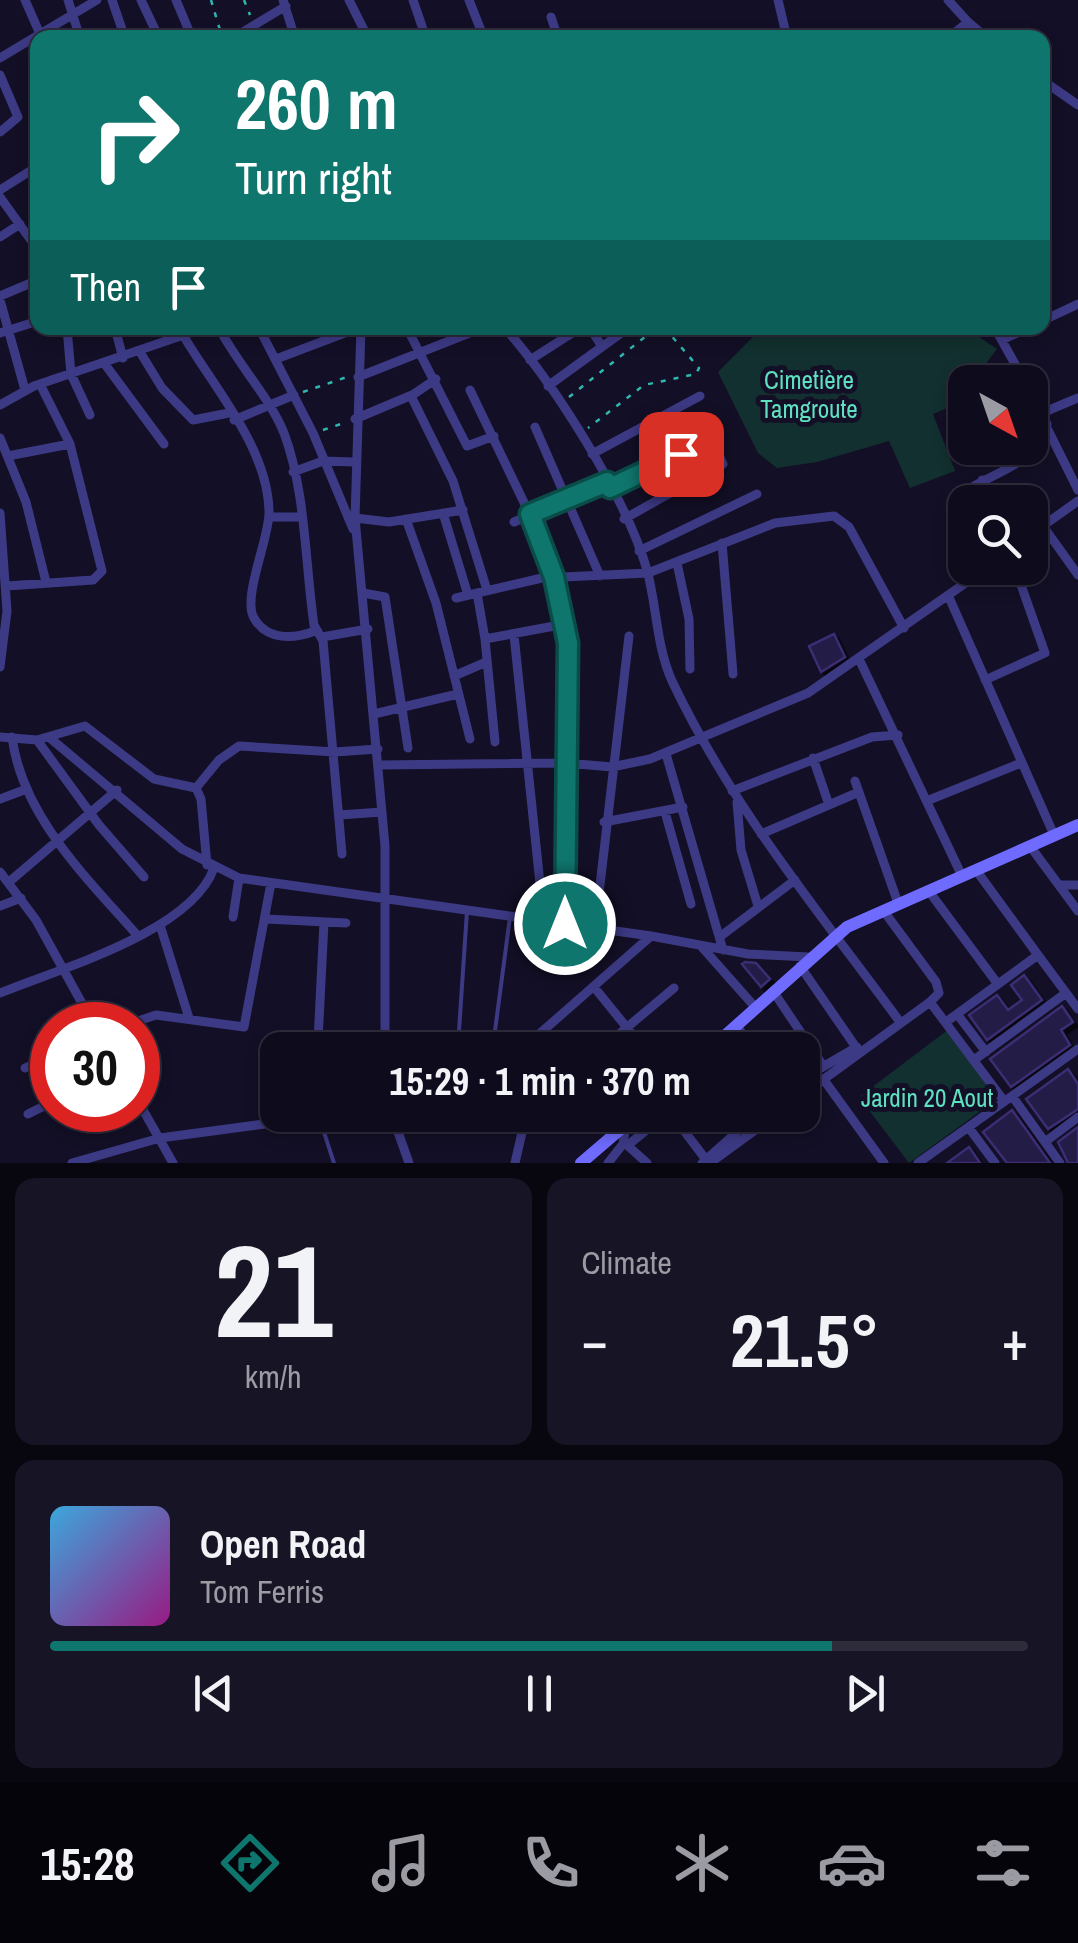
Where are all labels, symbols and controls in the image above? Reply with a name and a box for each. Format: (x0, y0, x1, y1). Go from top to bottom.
text: 260 m (235, 57, 398, 151)
icon: right (70, 70, 200, 200)
text: Turn right (235, 147, 392, 208)
icon: arrive (161, 260, 216, 315)
text: Then (70, 262, 141, 313)
park label: Cimetière Tamgroute (760, 363, 858, 426)
north arrow (948, 365, 1048, 465)
map controls (948, 365, 1048, 585)
pin (639, 412, 724, 497)
icon: arrive (654, 427, 709, 482)
button: search (948, 485, 1048, 585)
position arrow (513, 872, 617, 976)
speed limit sign: 30 (30, 1002, 160, 1132)
text: 15:29 · 1 min · 370 m (389, 1056, 691, 1107)
park label: Jardin 20 Aout (861, 1081, 993, 1115)
text: 21 (214, 1202, 333, 1378)
text: Climate (582, 1241, 672, 1284)
text: 21.5° (730, 1289, 880, 1390)
text: − (582, 1303, 608, 1377)
text: + (1002, 1303, 1028, 1377)
text: km/h (245, 1355, 302, 1398)
text: Open Road (200, 1519, 366, 1570)
text: Tom Ferris (200, 1570, 324, 1613)
icon: previous (186, 1666, 241, 1721)
icon: pause (512, 1666, 567, 1721)
icon: next (838, 1666, 893, 1721)
icon: directions (215, 1828, 285, 1898)
icon: music (366, 1828, 436, 1898)
icon: phone (516, 1828, 586, 1898)
icon: climate (667, 1828, 737, 1898)
icon: car (817, 1828, 887, 1898)
icon: filters (968, 1828, 1038, 1898)
text: 15:28 (40, 1833, 135, 1894)

